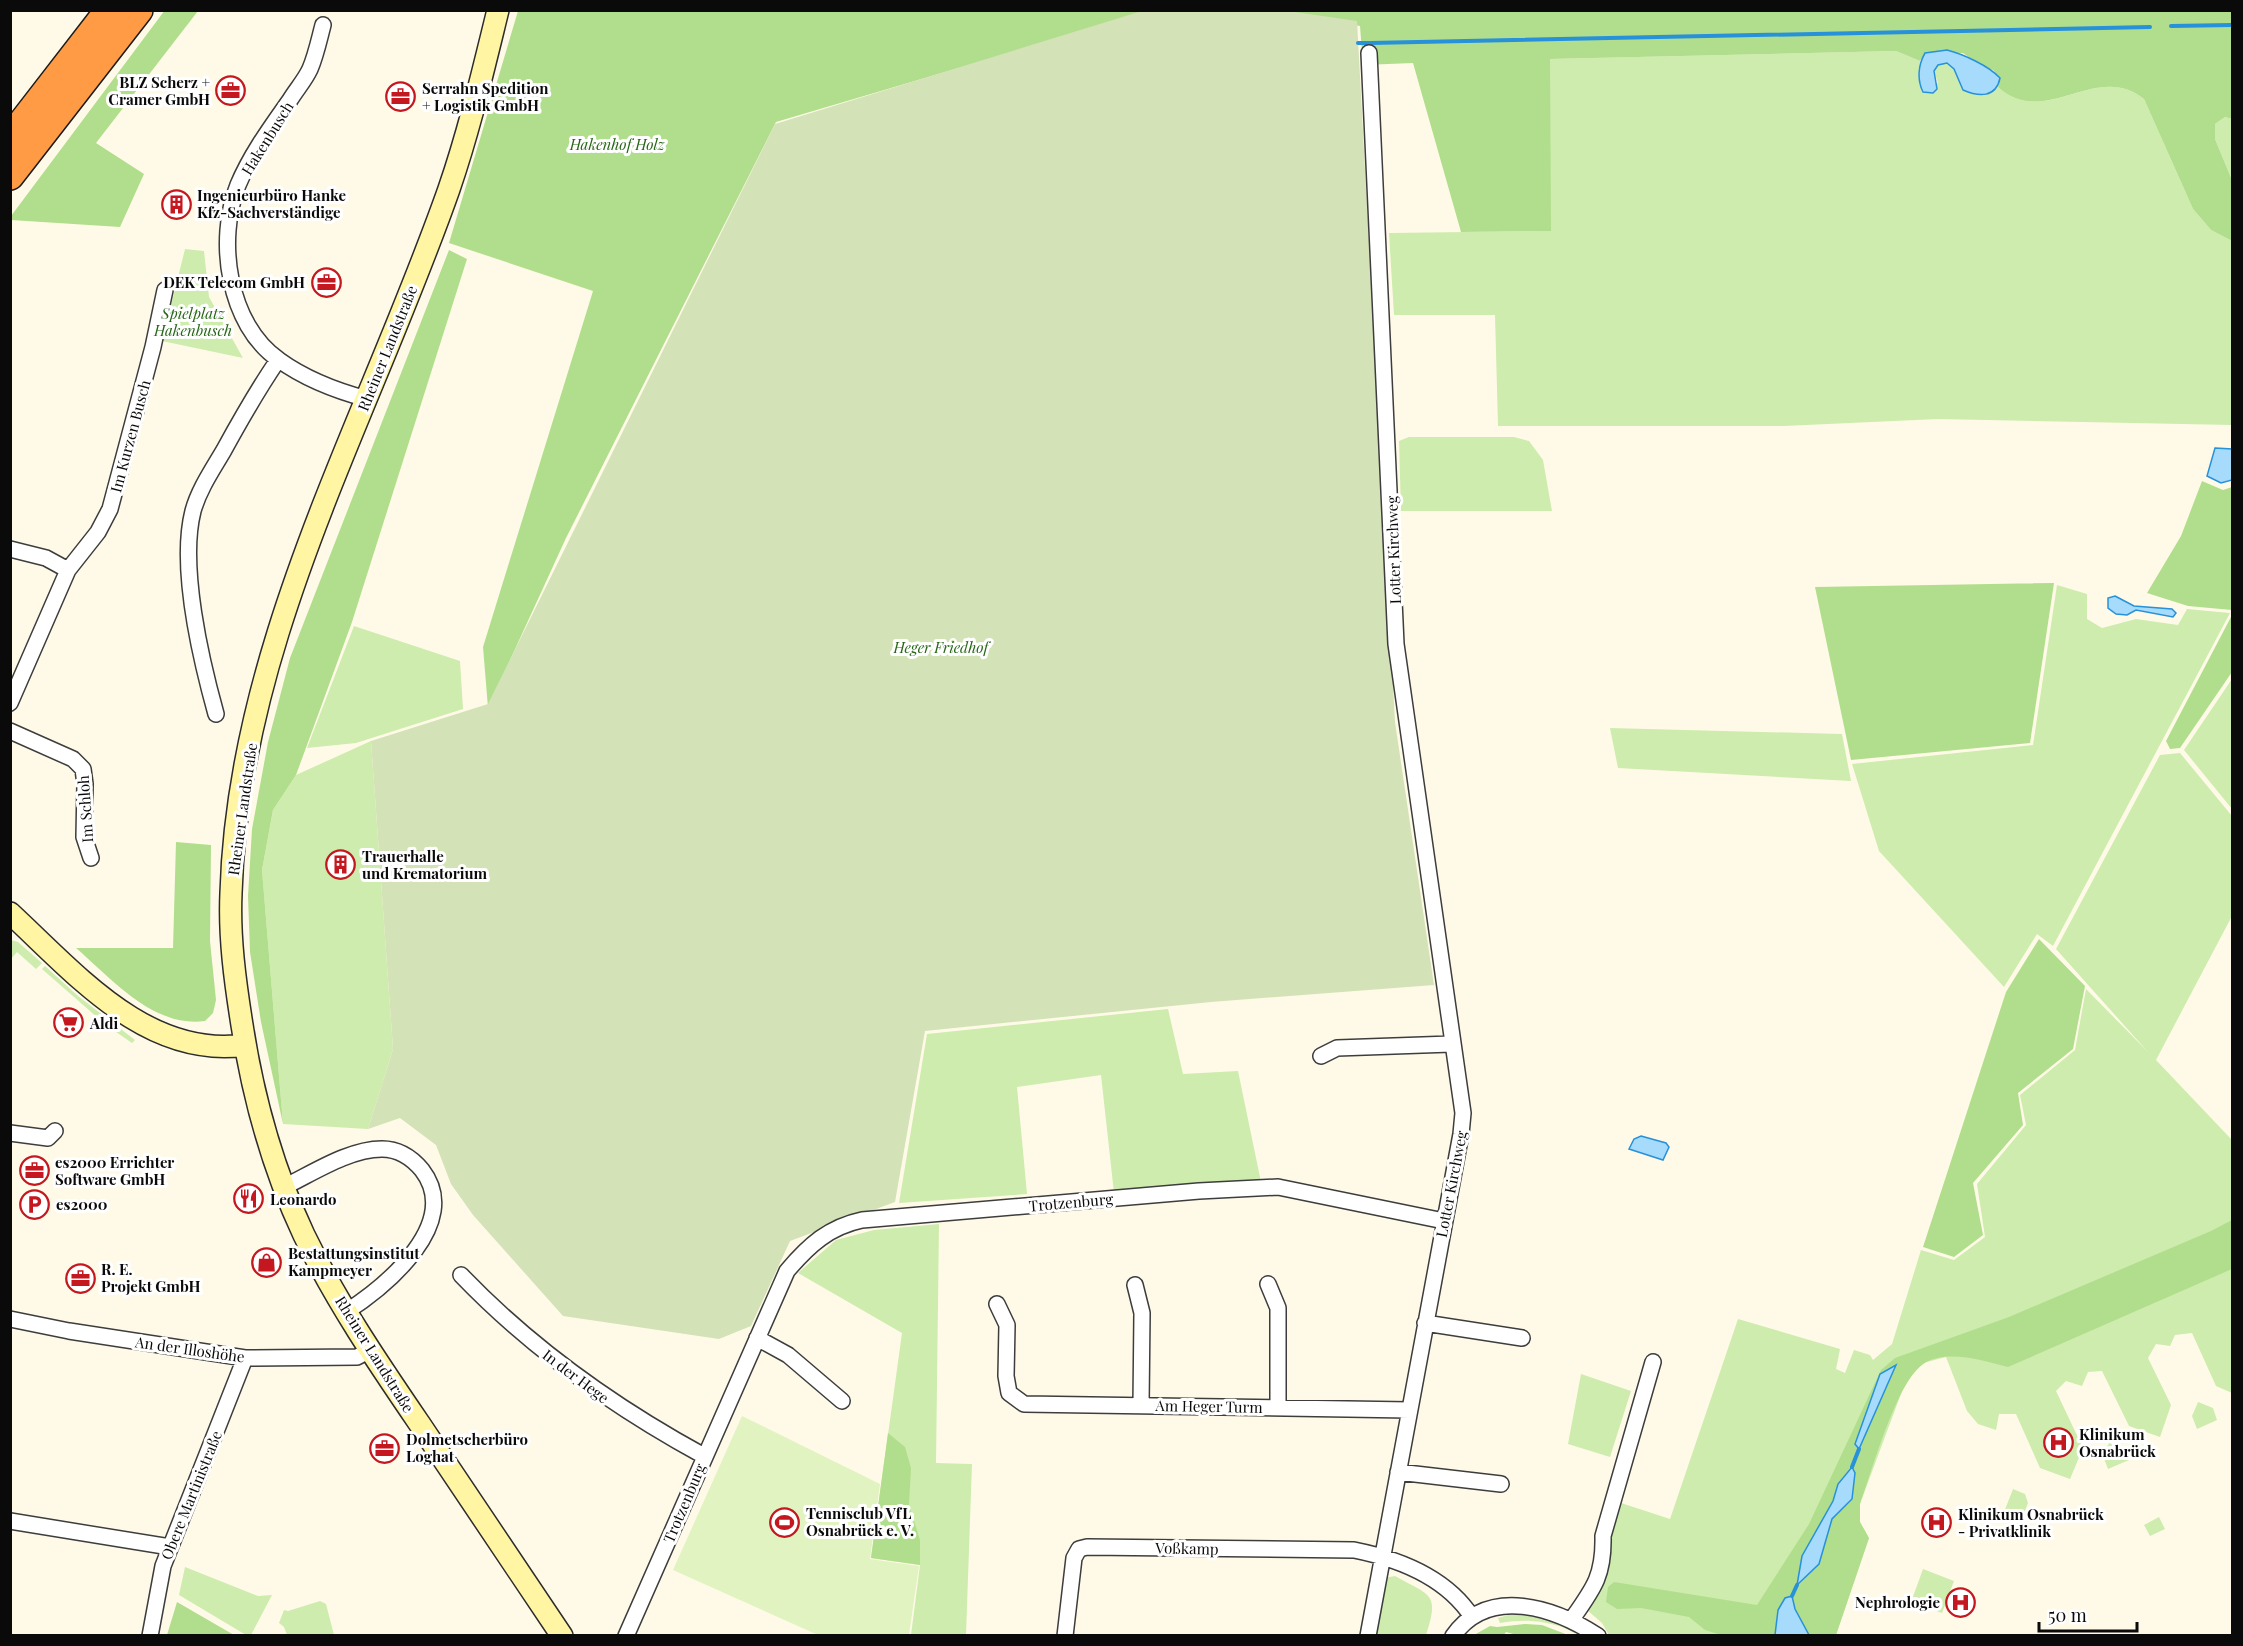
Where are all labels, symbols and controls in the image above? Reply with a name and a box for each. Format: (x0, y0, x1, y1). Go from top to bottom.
place label: BLZ Scherz + Cramer GmbH (108, 72, 210, 109)
office icon: BLZ Scherz + Cramer GmbH (215, 75, 247, 107)
place label: Serrahn Spedition + Logistik GmbH (422, 78, 549, 115)
office icon: Serrahn Spedition + Logistik GmbH (385, 81, 417, 113)
street label: Hakenbusch (236, 97, 298, 179)
park label: Hakenhof Holz (569, 134, 666, 154)
place label: Ingenieurbüro Hanke Kfz-Sachverständige (197, 185, 347, 222)
building icon: Ingenieurbüro Hanke Kfz-Sachverständige (160, 188, 192, 220)
office icon: DEK Telecom GmbH (310, 266, 342, 298)
place label: DEK Telecom GmbH (163, 272, 305, 292)
street label: Rheiner Landstraße (353, 282, 421, 414)
park label: Spielplatz Hakenbusch (153, 303, 232, 340)
street label: Im Kurzen Busch (105, 377, 155, 494)
street label: Lotter Kirchweg (1381, 495, 1405, 604)
park label: Heger Friedhof (893, 637, 992, 657)
street label: Rheiner Landstraße (223, 741, 261, 877)
street label: Im Schloh (73, 775, 97, 843)
place label: Trauerhalle und Krematorium (362, 846, 488, 883)
building icon: Trauerhalle und Krematorium (325, 849, 357, 881)
supermarket icon: Aldi (53, 1007, 85, 1039)
place label: Aldi (89, 1013, 118, 1033)
street label: Lotter Kirchweg (1431, 1129, 1471, 1239)
place label: es2000 Errichter Software GmbH (55, 1152, 174, 1189)
office icon: es2000 Errichter Software GmbH (18, 1155, 50, 1187)
restaurant icon: Leonardo (233, 1183, 265, 1215)
parking icon: es2000 (19, 1188, 51, 1220)
street label: Trotzenburg (1028, 1188, 1114, 1216)
place label: Leonardo (270, 1189, 336, 1209)
place label: es2000 (56, 1194, 107, 1214)
place label: Bestattungsinstitut Kampmeyer (288, 1243, 420, 1280)
shop icon: Bestattungsinstitut Kampmeyer (251, 1246, 283, 1278)
place label: R. E. Projekt GmbH (101, 1259, 200, 1296)
office icon: R. E. Projekt GmbH (64, 1262, 96, 1294)
street label: Rheiner Landstraße (331, 1292, 419, 1416)
street label: An der Illoshöhe (133, 1331, 246, 1367)
street label: In der Hege (539, 1344, 613, 1408)
street label: Am Heger Turm (1154, 1395, 1263, 1417)
place label: Klinikum Osnabrück (2079, 1424, 2156, 1461)
street label: Obere Martinistraße (156, 1427, 226, 1563)
hospital icon: Klinikum Osnabrück (2042, 1427, 2074, 1459)
place label: Dolmetscherbüro Loghat (406, 1429, 528, 1466)
office icon: Dolmetscherbüro Loghat (369, 1432, 401, 1464)
street label: Trotzenburg (658, 1460, 710, 1546)
place label: Tennisclub VfL Osnabrück e. V. (806, 1503, 914, 1540)
place label: Klinikum Osnabrück - Privatklinik (1958, 1504, 2104, 1541)
sports icon: Tennisclub VfL Osnabrück e. V. (769, 1506, 801, 1538)
hospital icon: Klinikum Osnabrück - Privatklinik (1921, 1507, 1953, 1539)
street label: Voßkamp (1154, 1537, 1219, 1559)
hospital icon: Nephrologie (1945, 1586, 1977, 1618)
place label: Nephrologie (1855, 1592, 1940, 1612)
scale bar (2039, 1595, 2136, 1633)
text: 50 m (2048, 1603, 2087, 1627)

